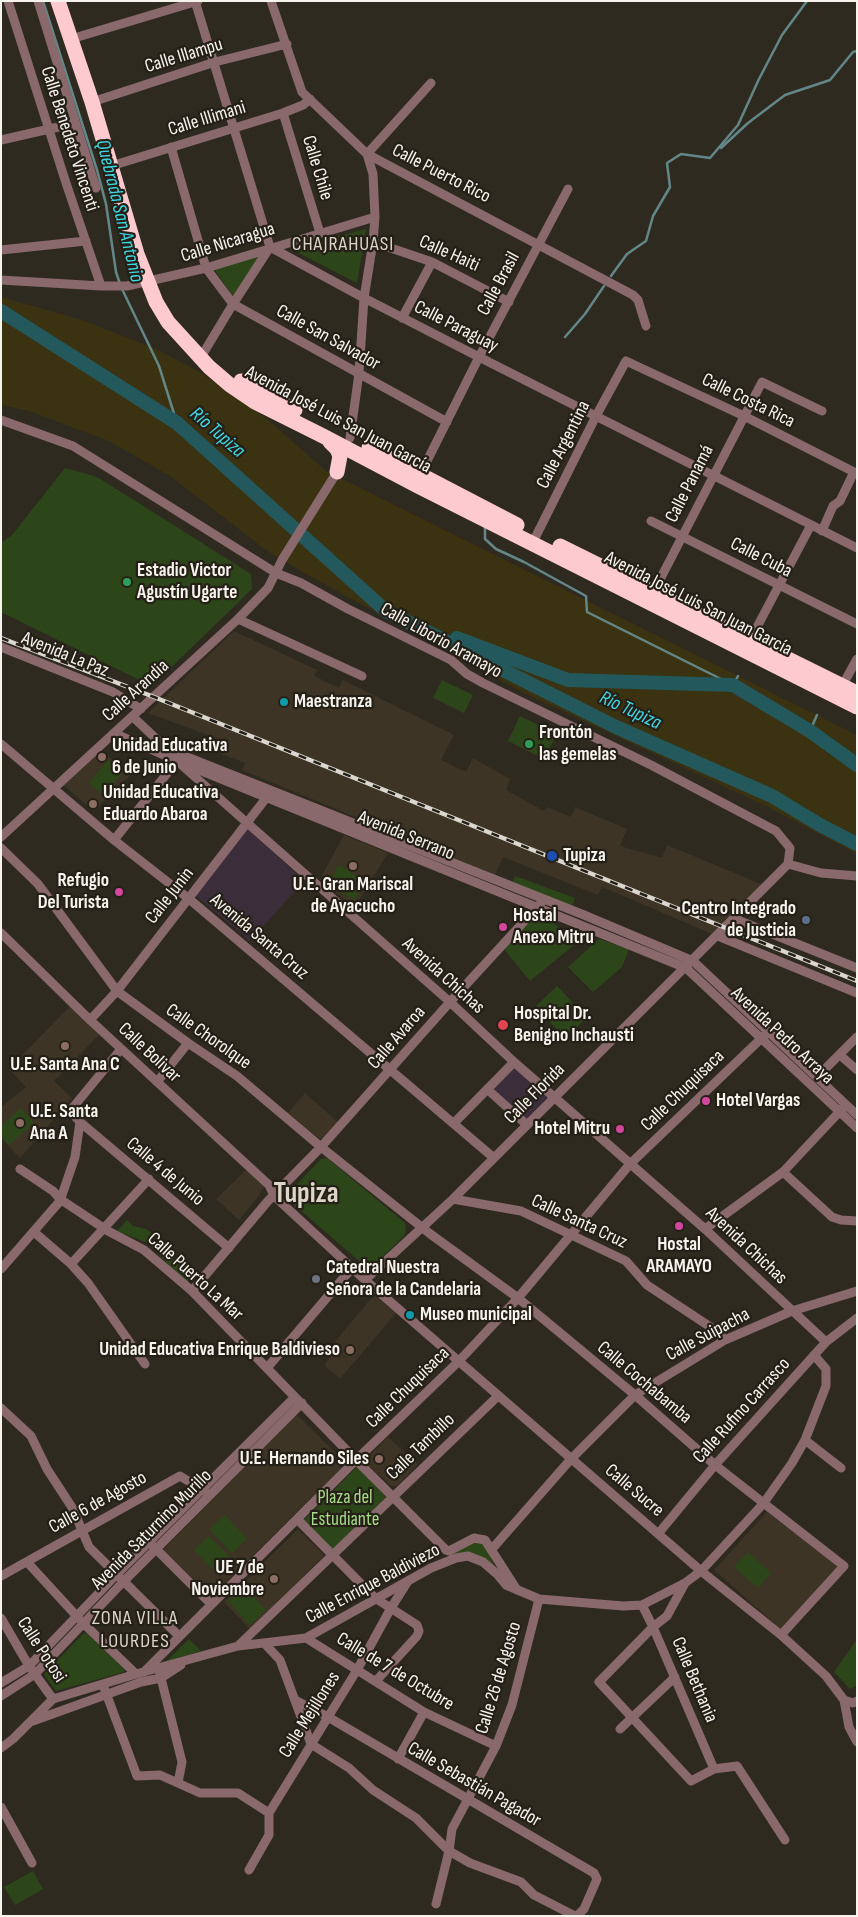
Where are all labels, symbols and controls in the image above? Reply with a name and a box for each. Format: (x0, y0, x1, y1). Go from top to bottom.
street label: Calle Illampu (142, 33, 226, 79)
street label: Calle Benedeto Vincenti (35, 64, 103, 214)
street label: Calle Illimani (165, 96, 249, 142)
street label: Calle Chile (296, 133, 338, 203)
water label: Quebrada San Antonio (90, 137, 148, 285)
street label: Calle Puerto Rico (388, 139, 494, 209)
street label: Calle Nicaragua (178, 218, 278, 268)
street label: Calle Haiti (415, 231, 483, 277)
district label: CHAJRAHUASI (290, 233, 396, 257)
street label: Calle Brasil (473, 248, 525, 320)
street label: Calle Paraguay (410, 296, 502, 358)
street label: Calle San Salvador (272, 300, 384, 376)
street label: Avenida José Luis San Juan García (241, 361, 435, 479)
street label: Calle Costa Rica (698, 369, 798, 433)
street label: Calle Argentina (532, 397, 596, 493)
water label: Río Tupiza (184, 403, 250, 463)
street label: Calle Panamá (661, 441, 719, 527)
street label: Calle Cuba (726, 533, 796, 583)
street label: Avenida José Luis San Juan García (600, 547, 796, 661)
place label: Estadio Victor Agustín Ugarte (137, 560, 237, 604)
marker: Estadio Victor Agustín Ugarte (121, 576, 133, 588)
street label: Calle Liborio Aramayo (376, 598, 506, 684)
street label: Avenida La Paz (18, 627, 112, 683)
street label: Calle Arandia (98, 655, 174, 727)
water label: Río Tupiza (595, 686, 665, 736)
place label: Maestranza (294, 691, 372, 713)
marker: Maestranza (278, 696, 290, 708)
place label: Frontón las gemelas (539, 722, 617, 766)
place label: Unidad Educativa 6 de Junio (112, 735, 227, 779)
marker: Frontón las gemelas (523, 738, 535, 750)
marker: Unidad Educativa 6 de Junio (96, 751, 108, 763)
place label: Unidad Educativa Eduardo Abaroa (103, 782, 218, 826)
marker: Unidad Educativa Eduardo Abaroa (87, 798, 99, 810)
street label: Avenida Serrano (354, 806, 458, 866)
place label: Tupiza (563, 845, 606, 867)
marker: Tupiza (545, 849, 559, 863)
marker: U.E. Gran Mariscal de Ayacucho (347, 860, 359, 872)
street label: Calle Junin (141, 863, 199, 929)
place label: Refugio Del Turista (38, 870, 109, 914)
place label: U.E. Gran Mariscal de Ayacucho (293, 874, 413, 918)
marker: Refugio Del Turista (113, 886, 125, 898)
street label: Avenida Santa Cruz (205, 889, 313, 985)
place label: Centro Integrado de Justicia (682, 898, 796, 942)
place label: Hostal Anexo Mitru (513, 905, 594, 949)
marker: Centro Integrado de Justicia (800, 914, 812, 926)
marker: Hostal Anexo Mitru (497, 921, 509, 933)
street label: Avenida Chichas (397, 933, 489, 1019)
street label: Avenida Pedro Arraya (726, 982, 838, 1090)
street label: Calle Chorolque (161, 999, 255, 1075)
street label: Calle Avaroa (363, 1002, 431, 1074)
place label: Hospital Dr. Benigno Inchausti (514, 1003, 634, 1047)
street label: Calle Bolivar (113, 1018, 185, 1088)
marker: Hospital Dr. Benigno Inchausti (496, 1018, 510, 1032)
marker: U.E. Santa Ana C (59, 1040, 71, 1052)
street label: Calle Chuquisaca (636, 1046, 730, 1136)
place label: U.E. Santa Ana C (10, 1054, 120, 1076)
street label: Calle Florida (500, 1059, 570, 1129)
place label: Hotel Vargas (716, 1090, 800, 1112)
marker: Hotel Vargas (700, 1095, 712, 1107)
place label: U.E. Santa Ana A (30, 1101, 98, 1145)
marker: U.E. Santa Ana A (14, 1117, 26, 1129)
place label: Hotel Mitru (534, 1118, 610, 1140)
marker: Hotel Mitru (614, 1123, 626, 1135)
street label: Calle 4 de Junio (121, 1133, 209, 1211)
district label: Tupiza (273, 1178, 339, 1212)
street label: Calle Santa Cruz (527, 1190, 631, 1254)
street label: Avenida Chichas (700, 1202, 792, 1290)
marker: Hostal ARAMAYO (673, 1220, 685, 1232)
street label: Calle Puerto La Mar (142, 1228, 248, 1326)
place label: Hostal ARAMAYO (646, 1234, 712, 1278)
place label: Catedral Nuestra Señora de la Candelaria (326, 1257, 481, 1301)
marker: Catedral Nuestra Señora de la Candelaria (310, 1273, 322, 1285)
street label: Calle Suipacha (662, 1303, 754, 1367)
place label: Museo municipal (420, 1304, 532, 1326)
marker: Museo municipal (404, 1309, 416, 1321)
street label: Calle Cochabamba (592, 1337, 696, 1429)
place label: Unidad Educativa Enrique Baldivieso (99, 1339, 340, 1361)
street label: Calle Chuquisaca (361, 1343, 455, 1433)
marker: Unidad Educativa Enrique Baldivieso (344, 1344, 356, 1356)
street label: Calle Rufino Carrasco (689, 1353, 795, 1469)
street label: Calle Tambillo (382, 1409, 460, 1485)
place label: U.E. Hernando Siles (240, 1448, 369, 1470)
marker: U.E. Hernando Siles (373, 1453, 385, 1465)
street label: Calle Sucre (600, 1460, 668, 1522)
street label: Avenida Saturnino Murillo (87, 1465, 217, 1595)
street label: Calle 6 de Agosto (45, 1467, 151, 1539)
park label: Plaza del Estudiante (311, 1487, 379, 1531)
street label: Calle Enrique Baldiviezo (302, 1539, 444, 1629)
place label: UE 7 de Noviembre (191, 1557, 264, 1601)
marker: UE 7 de Noviembre (268, 1573, 280, 1585)
district label: ZONA VILLA LOURDES (91, 1607, 179, 1654)
street label: Calle Potosi (11, 1613, 71, 1687)
street label: Calle 26 de Agosto (471, 1619, 527, 1737)
street label: Calle de 7 de Octubre (332, 1628, 458, 1716)
street label: Calle Bethania (666, 1634, 722, 1726)
street label: Calle Mejillones (275, 1668, 345, 1762)
street label: Calle Sebastián Pagador (403, 1738, 545, 1832)

